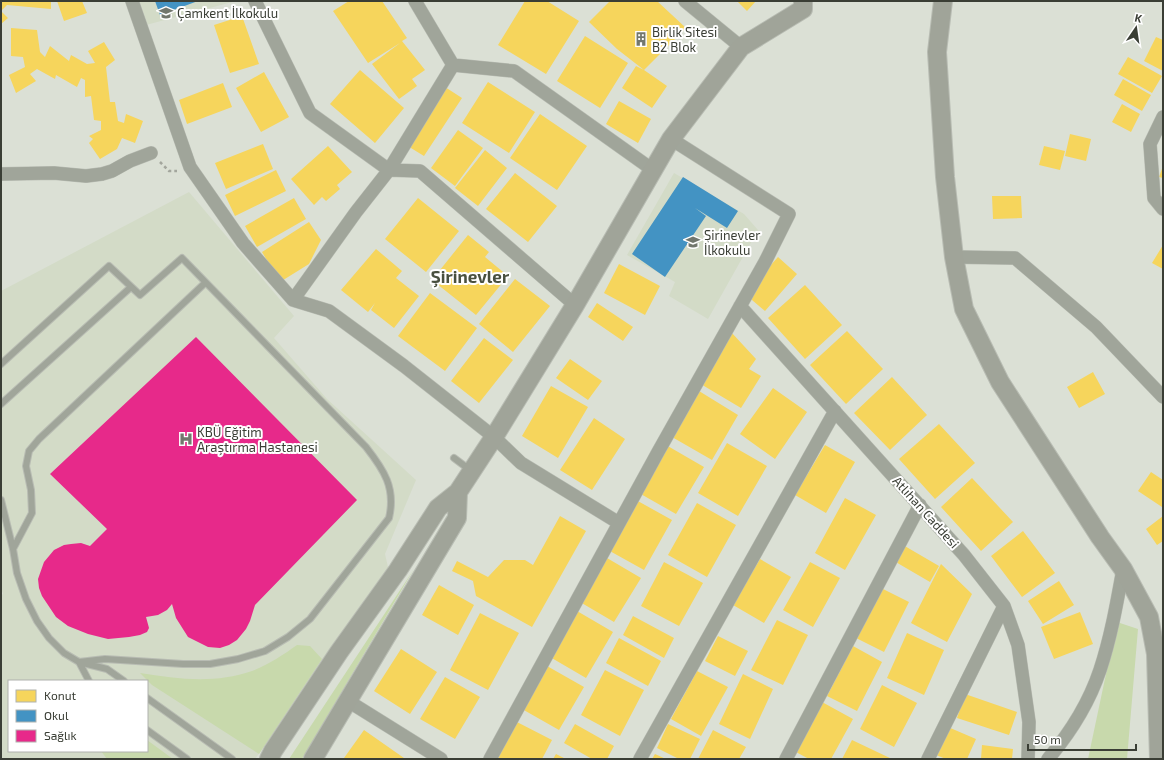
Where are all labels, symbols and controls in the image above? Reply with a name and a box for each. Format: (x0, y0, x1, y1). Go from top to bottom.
school or university icon: Çamkent İlkokulu (158, 5, 174, 21)
place label: Çamkent İlkokulu (177, 5, 278, 22)
north arrow (1116, 8, 1156, 48)
text: K (1133, 11, 1143, 25)
place label: Birlik Sitesi B2 Blok (652, 24, 717, 55)
building icon: Birlik Sitesi B2 Blok (633, 31, 649, 47)
place label: Şirinevler İlkokulu (704, 227, 760, 258)
school or university icon: Şirinevler İlkokulu (685, 234, 701, 250)
district label: Şirinevler (431, 266, 510, 288)
place label: KBÜ Eğitim Araştırma Hastanesi (197, 424, 318, 456)
hospital icon: KBÜ Eğitim Araştırma Hastanesi (178, 431, 194, 447)
street label: Atlıhan Caddesi (889, 473, 963, 551)
legend (8, 680, 148, 752)
text: Konut (44, 688, 77, 702)
text: Okul (44, 708, 69, 722)
scale bar (1028, 726, 1136, 752)
text: Sağlık (44, 728, 77, 742)
text: 50 m (1034, 732, 1061, 746)

